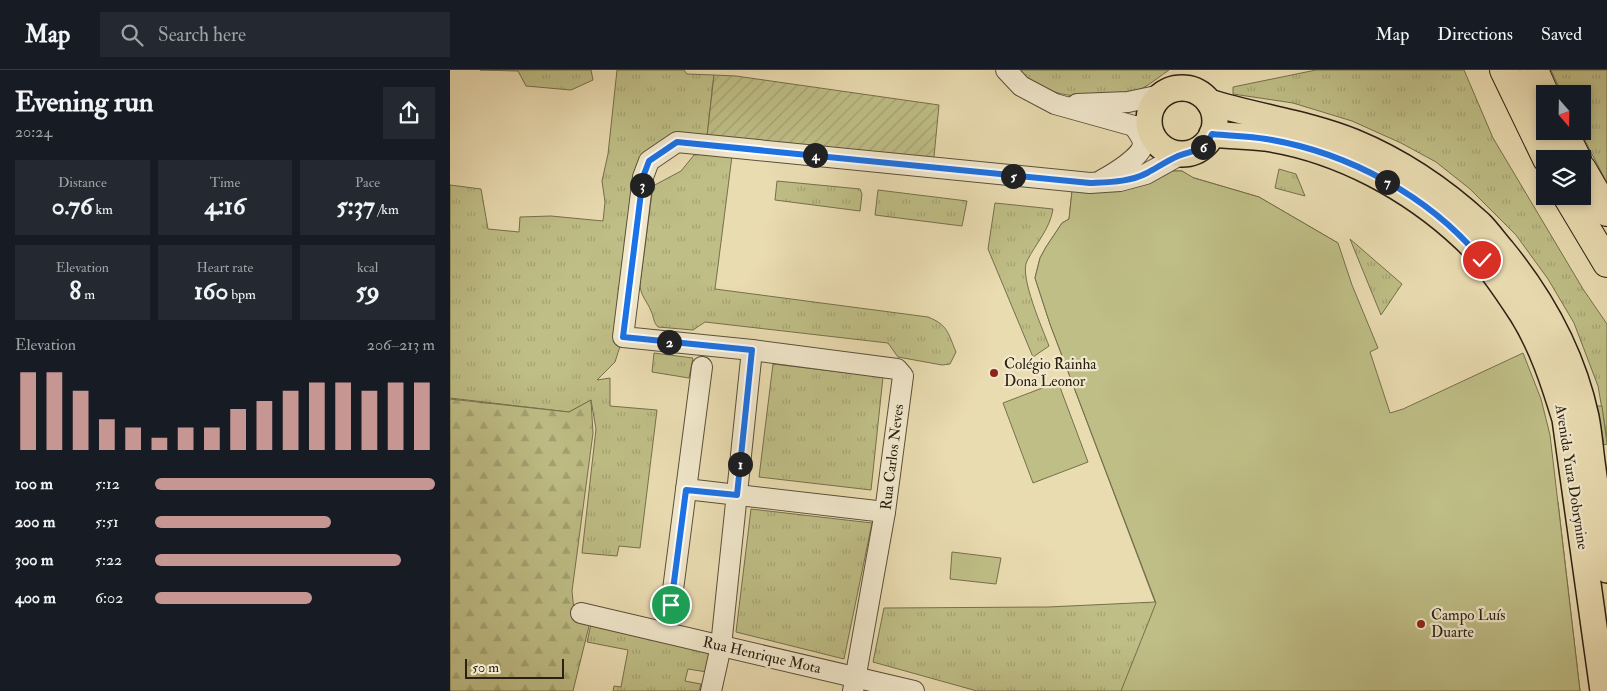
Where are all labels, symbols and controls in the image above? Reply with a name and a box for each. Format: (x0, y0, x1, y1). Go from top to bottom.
search box (100, 12, 450, 57)
text: Map (25, 19, 70, 50)
icon: search (118, 21, 146, 49)
text: Search here (158, 23, 246, 47)
text: Map (1376, 23, 1409, 46)
text: Directions (1437, 23, 1513, 46)
text: Saved (1541, 23, 1582, 46)
text: Evening run (15, 85, 153, 120)
north arrow (1536, 85, 1591, 140)
map controls (1536, 85, 1591, 205)
button: share (383, 87, 435, 139)
text: 20:24 (15, 122, 52, 142)
pin: 6 (1190, 134, 1216, 160)
text: 6 (1200, 139, 1207, 156)
pin: 4 (802, 142, 828, 168)
text: 4 (812, 147, 819, 164)
button: layers (1536, 150, 1591, 205)
pin: 5 (1000, 164, 1026, 188)
text: 5 (1010, 168, 1017, 185)
pin: 7 (1374, 170, 1400, 194)
pin: 3 (630, 172, 654, 198)
text: Distance (58, 174, 107, 191)
text: Time (210, 174, 240, 191)
text: Pace (355, 174, 380, 191)
text: 7 (1384, 174, 1391, 191)
text: 3 (640, 177, 645, 194)
text: 0.76 (52, 191, 92, 222)
text: 4:16 (204, 191, 246, 222)
text: 5:37 (336, 191, 375, 222)
text: km (92, 201, 113, 218)
text: /km (375, 201, 399, 218)
pin (1461, 239, 1503, 281)
icon: check (1468, 246, 1496, 274)
text: Elevation (56, 259, 109, 276)
text: Heart rate (196, 259, 253, 276)
text: kcal (357, 259, 378, 276)
text: 8 (70, 276, 81, 307)
text: 160 (194, 276, 228, 307)
text: 59 (356, 276, 380, 307)
text: m (81, 286, 95, 303)
text: bpm (228, 286, 256, 303)
pin: 2 (656, 330, 682, 354)
text: 2 (666, 334, 673, 351)
text: Elevation (15, 335, 76, 355)
text: 206–213 m (367, 335, 435, 355)
place label: Colégio Rainha Dona Leonor (1004, 355, 1097, 391)
marker: Colégio Rainha Dona Leonor (988, 367, 1000, 379)
street label: Avenida Yura Dobrynine (1551, 402, 1592, 551)
street label: Rua Carlos Neves (877, 403, 908, 511)
pin: 1 (728, 452, 752, 476)
text: 1 (738, 456, 743, 473)
text: 100 m (15, 474, 53, 494)
text: 5:12 (95, 474, 120, 494)
text: 200 m (15, 512, 55, 532)
text: 5:51 (95, 512, 119, 532)
text: 300 m (15, 550, 53, 570)
text: 5:22 (95, 550, 122, 570)
pin (650, 584, 692, 626)
text: 400 m (15, 588, 56, 608)
text: 6:02 (95, 588, 123, 608)
icon: arrive (657, 591, 685, 619)
place label: Campo Luís Duarte (1431, 606, 1505, 642)
marker: Campo Luís Duarte (1415, 618, 1427, 630)
street label: Rua Henrique Mota (701, 633, 824, 679)
scale bar (465, 656, 564, 679)
text: 50 m (472, 659, 499, 676)

